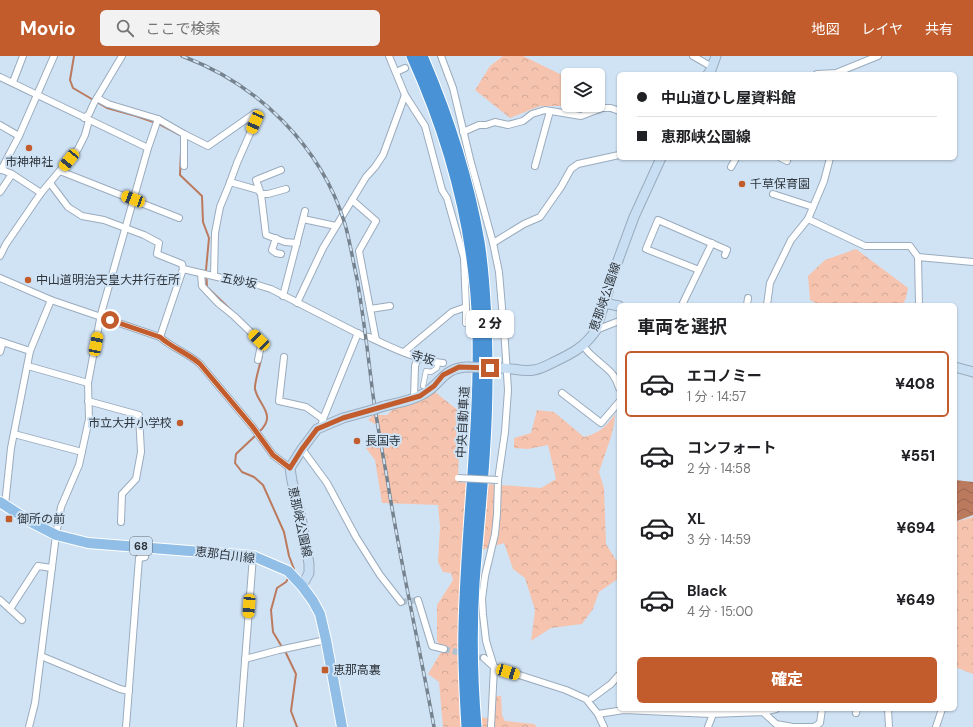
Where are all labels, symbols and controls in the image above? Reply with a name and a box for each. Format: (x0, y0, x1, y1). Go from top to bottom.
search box (100, 10, 380, 46)
text: Movio (20, 16, 76, 41)
icon: search (114, 17, 136, 39)
text: ここで検索 (146, 19, 221, 39)
text: 地図 (811, 20, 839, 38)
text: レイヤ (861, 20, 903, 38)
text: 共有 (925, 20, 953, 38)
map controls (561, 68, 605, 112)
button: layers (561, 68, 605, 112)
text: 中山道ひし屋資料館 (661, 88, 796, 108)
car (245, 109, 265, 135)
text: 恵那峡公園線 (661, 127, 751, 147)
marker: 市神神社 (24, 143, 34, 153)
car (57, 147, 81, 173)
place label: 市神神社 (5, 154, 53, 170)
place label: 千草保育園 (750, 176, 810, 192)
marker: 千草保育園 (737, 179, 747, 189)
car (120, 189, 146, 209)
street label: 恵那峡公園線 (586, 260, 624, 334)
street label: 五妙坂 (220, 270, 258, 292)
place label: 中山道明治天皇大井行在所 (36, 272, 180, 288)
marker: 中山道明治天皇大井行在所 (23, 275, 33, 285)
callout: 2 分 (466, 310, 514, 338)
route start (101, 311, 119, 329)
text: 2 分 (478, 315, 502, 332)
text: 車両を選択 (637, 315, 727, 339)
car (246, 327, 272, 353)
car (88, 331, 104, 357)
street label: 寺坂 (409, 347, 437, 369)
route end (481, 359, 499, 377)
icon: car (639, 366, 675, 402)
text: エコノミー (687, 366, 762, 386)
text: ¥408 (895, 374, 935, 394)
street label: 中央自動車道 (453, 386, 473, 458)
text: 1 分 · 14:57 (687, 388, 746, 405)
place label: 市立大井小学校 (88, 415, 172, 431)
marker: 市立大井小学校 (175, 418, 185, 428)
place label: 長国寺 (365, 433, 401, 449)
marker: 長国寺 (352, 436, 362, 446)
icon: car (639, 438, 675, 474)
text: コンフォート (687, 438, 777, 458)
text: ¥551 (901, 446, 935, 466)
text: 2 分 · 14:58 (687, 460, 751, 477)
street label: 恵那峡公園線 (285, 485, 315, 559)
text: XL (687, 509, 705, 529)
icon: car (639, 510, 675, 546)
place label: 御所の前 (17, 511, 65, 527)
marker: 御所の前 (4, 514, 14, 524)
text: ¥694 (897, 518, 935, 538)
text: 3 分 · 14:59 (687, 531, 751, 548)
road number: 68 (130, 537, 152, 555)
street label: 恵那白川線 (194, 543, 256, 567)
text: Black (687, 581, 727, 601)
icon: car (639, 582, 675, 618)
text: ¥649 (896, 590, 935, 610)
car (242, 594, 256, 618)
text: 4 分 · 15:00 (687, 603, 753, 620)
button: 確定 (637, 657, 937, 703)
place label: 恵那高裏 (333, 662, 381, 678)
car (495, 663, 521, 681)
marker: 恵那高裏 (320, 665, 330, 675)

